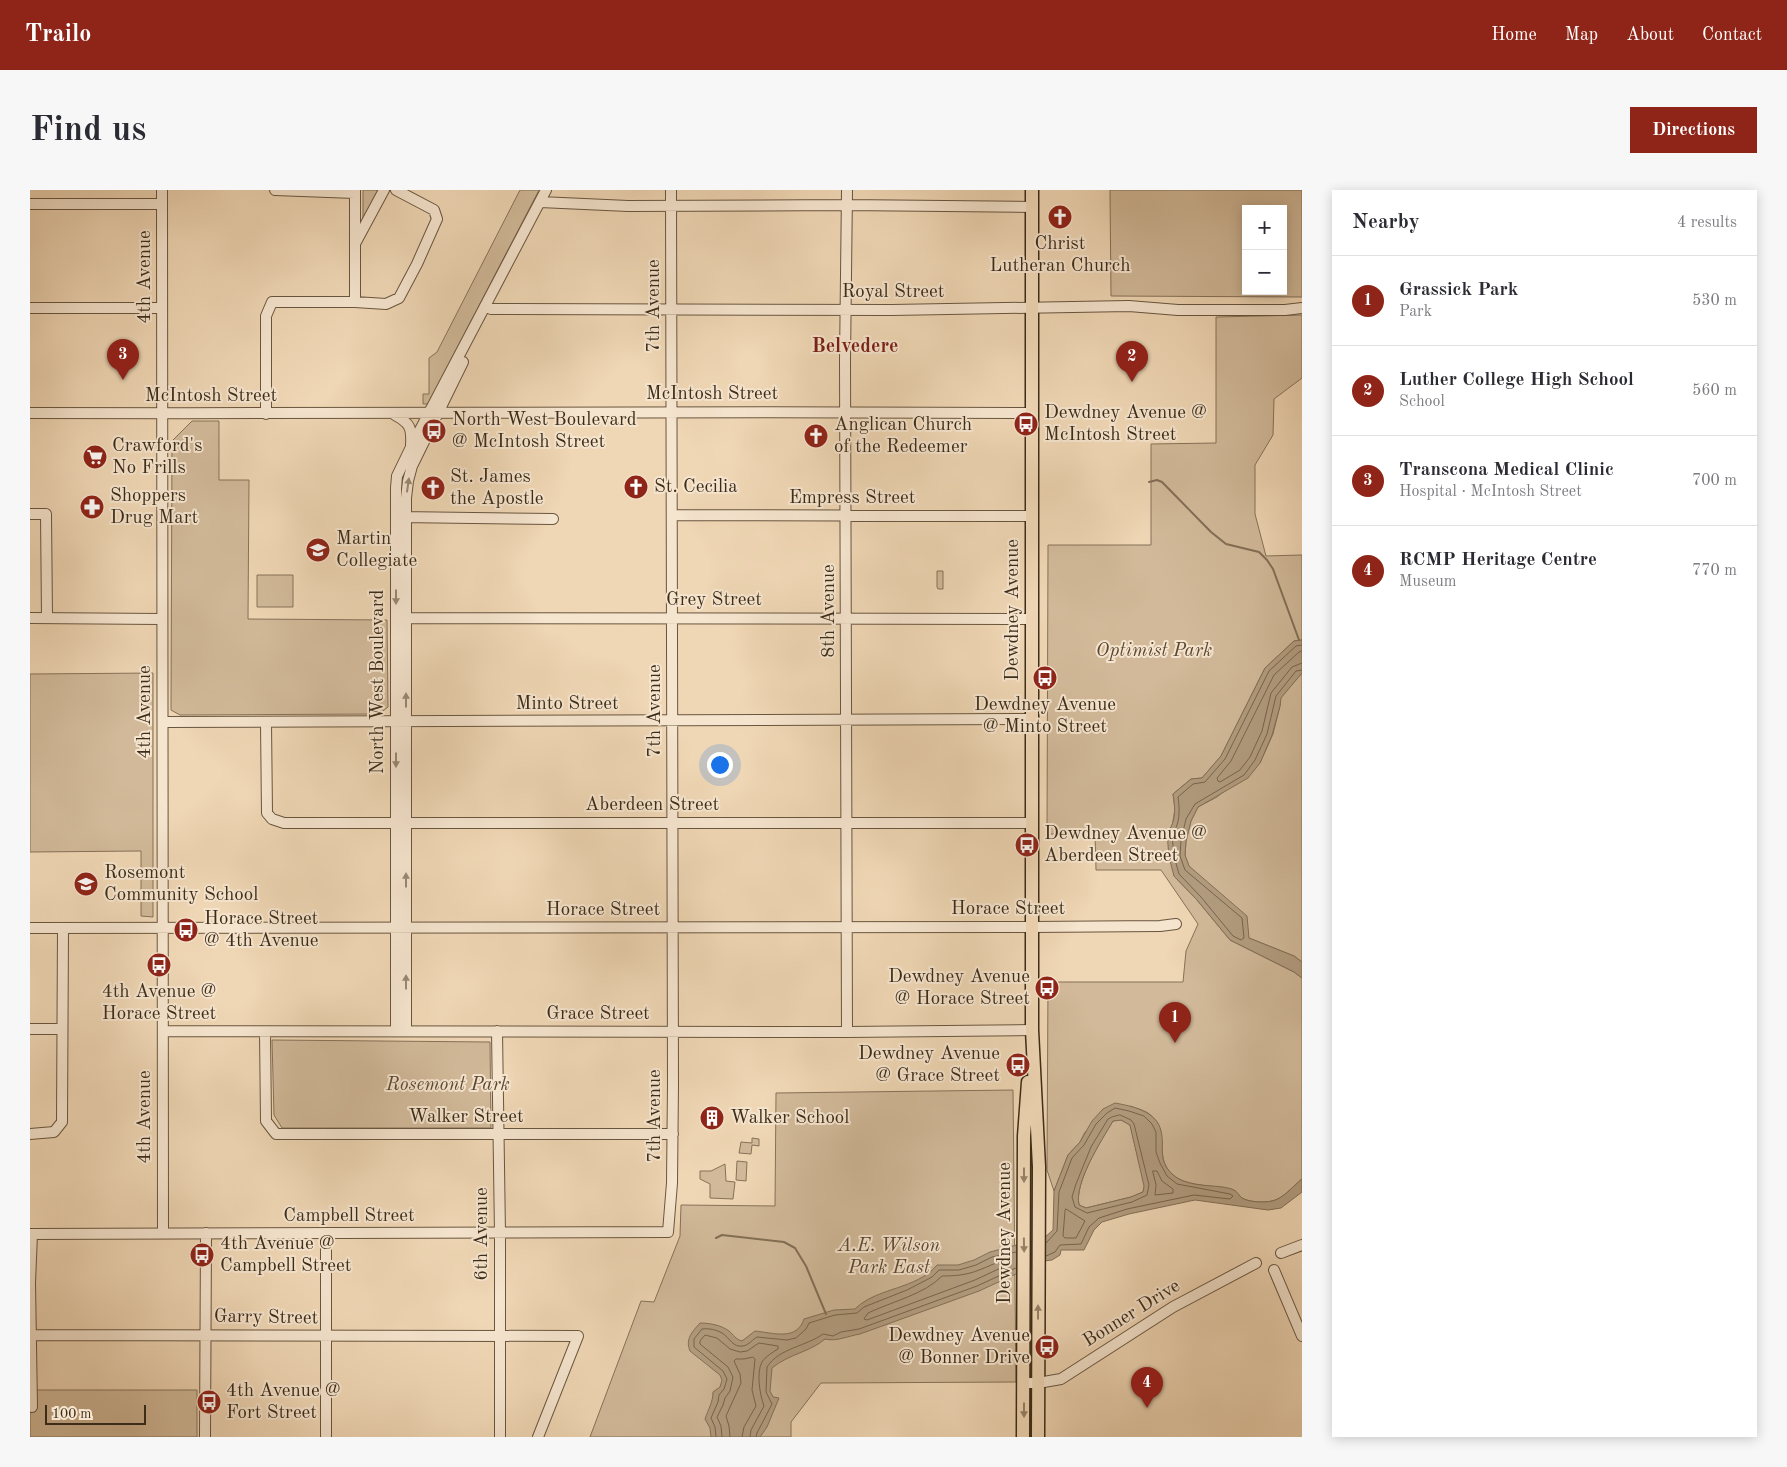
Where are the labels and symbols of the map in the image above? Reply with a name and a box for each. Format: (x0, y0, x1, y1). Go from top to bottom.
church icon: Christ Lutheran Church (1047, 204, 1073, 230)
street label: 4th Avenue (136, 230, 155, 324)
place label: Christ Lutheran Church (990, 235, 1130, 276)
street label: 7th Avenue (645, 259, 664, 353)
street label: Royal Street (842, 283, 944, 302)
district label: Belvedere (811, 337, 899, 357)
pin: 3 (107, 339, 139, 380)
pin: 2 (1116, 341, 1148, 382)
street label: McIntosh Street (646, 385, 778, 404)
street label: McIntosh Street (145, 387, 277, 406)
place label: Dewdney Avenue @ McIntosh Street (1044, 404, 1207, 445)
place label: North West Boulevard @ McIntosh Street (452, 411, 637, 452)
bus stop icon: Dewdney Avenue @ McIntosh Street (1013, 411, 1039, 437)
place label: Anglican Church of the Redeemer (834, 416, 972, 457)
bus stop icon: North West Boulevard @ McIntosh Street (421, 418, 447, 444)
church icon: Anglican Church of the Redeemer (803, 423, 829, 449)
place label: Crawford's No Frills (112, 437, 202, 478)
supermarket icon: Crawford's No Frills (82, 444, 108, 470)
place label: St. James the Apostle (450, 468, 544, 509)
church icon: St. Cecilia (623, 474, 649, 500)
church icon: St. James the Apostle (420, 475, 446, 501)
one-way arrow (404, 476, 412, 492)
place label: St. Cecilia (654, 478, 738, 497)
place label: Shoppers Drug Mart (110, 487, 198, 528)
street label: Empress Street (789, 489, 915, 508)
pharmacy icon: Shoppers Drug Mart (79, 494, 105, 520)
place label: Martin Collegiate (336, 530, 417, 571)
school or university icon: Martin Collegiate (305, 537, 331, 563)
street label: Dewdney Avenue (1004, 539, 1023, 681)
street label: 8th Avenue (820, 564, 839, 658)
street label: North West Boulevard (369, 590, 388, 774)
one-way arrow (392, 590, 400, 606)
street label: Grey Street (666, 591, 762, 610)
park label: Optimist Park (1096, 642, 1212, 661)
street label: 7th Avenue (646, 664, 665, 758)
street label: 4th Avenue (136, 665, 155, 759)
bus stop icon: Dewdney Avenue @ Minto Street (1032, 665, 1058, 691)
one-way arrow (402, 691, 410, 707)
street label: Minto Street (515, 695, 619, 714)
place label: Dewdney Avenue @ Minto Street (974, 696, 1116, 737)
one-way arrow (392, 752, 400, 768)
your location (707, 752, 733, 778)
street label: Aberdeen Street (585, 796, 719, 815)
place label: Dewdney Avenue @ Aberdeen Street (1044, 825, 1207, 866)
bus stop icon: Dewdney Avenue @ Aberdeen Street (1014, 832, 1040, 858)
place label: Rosemont Community School (104, 864, 258, 905)
school or university icon: Rosemont Community School (73, 871, 99, 897)
one-way arrow (402, 871, 410, 887)
street label: Horace Street (951, 900, 1065, 919)
street label: Horace Street (546, 901, 660, 920)
place label: Horace Street @ 4th Avenue (204, 910, 319, 951)
bus stop icon: Horace Street @ 4th Avenue (173, 917, 199, 943)
bus stop icon: 4th Avenue @ Horace Street (146, 952, 172, 978)
place label: Dewdney Avenue @ Horace Street (888, 968, 1030, 1009)
one-way arrow (402, 974, 410, 990)
bus stop icon: Dewdney Avenue @ Horace Street (1034, 975, 1060, 1001)
place label: 4th Avenue @ Horace Street (102, 983, 216, 1024)
pin: 1 (1159, 1002, 1191, 1043)
street label: Grace Street (546, 1005, 650, 1024)
place label: Dewdney Avenue @ Grace Street (858, 1045, 1000, 1086)
bus stop icon: Dewdney Avenue @ Grace Street (1005, 1052, 1031, 1078)
street label: 7th Avenue (646, 1069, 665, 1163)
street label: 4th Avenue (136, 1070, 155, 1164)
park label: Rosemont Park (385, 1076, 510, 1095)
building icon: Walker School (699, 1105, 725, 1131)
street label: Walker Street (408, 1108, 524, 1127)
place label: Walker School (730, 1109, 849, 1128)
street label: Dewdney Avenue (996, 1162, 1015, 1304)
one-way arrow (1020, 1167, 1028, 1183)
street label: 6th Avenue (473, 1187, 492, 1281)
street label: Campbell Street (283, 1207, 415, 1226)
place label: 4th Avenue @ Campbell Street (220, 1235, 351, 1276)
park label: A.E. Wilson Park East (837, 1237, 940, 1278)
one-way arrow (1020, 1238, 1028, 1254)
bus stop icon: 4th Avenue @ Campbell Street (189, 1242, 215, 1268)
street label: Bonner Drive (1080, 1277, 1184, 1351)
one-way arrow (1034, 1303, 1042, 1319)
street label: Garry Street (214, 1308, 318, 1328)
place label: Dewdney Avenue @ Bonner Drive (888, 1327, 1030, 1368)
bus stop icon: Dewdney Avenue @ Bonner Drive (1034, 1334, 1060, 1360)
pin: 4 (1131, 1367, 1163, 1408)
place label: 4th Avenue @ Fort Street (226, 1382, 341, 1423)
bus stop icon: 4th Avenue @ Fort Street (196, 1389, 222, 1415)
scale bar (45, 1402, 146, 1425)
one-way arrow (1019, 1402, 1027, 1418)

